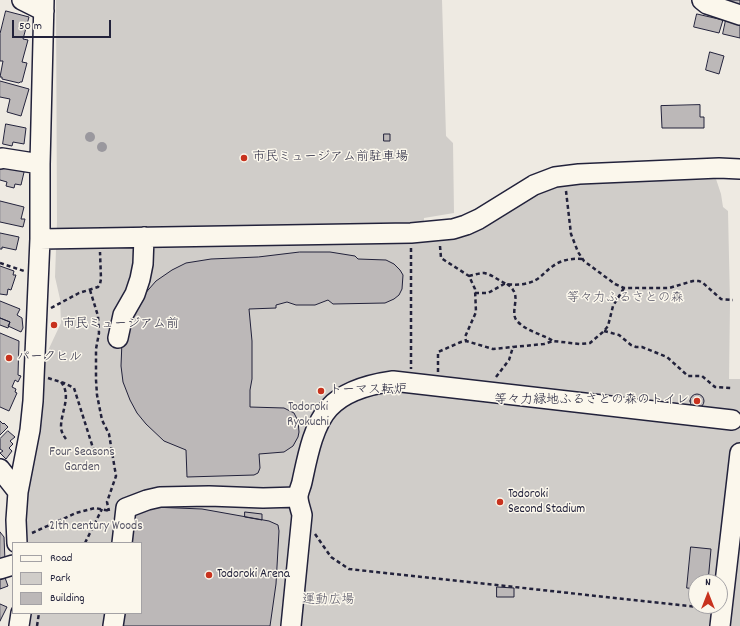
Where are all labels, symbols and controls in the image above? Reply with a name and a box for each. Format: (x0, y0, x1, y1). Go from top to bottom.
scale bar (14, 12, 113, 38)
text: 50 m (19, 18, 42, 35)
place label: 市民ミュージアム前駐車場 (252, 150, 408, 166)
marker: 市民ミュージアム前駐車場 (239, 153, 249, 163)
park label: 等々力ふるさとの森 (567, 291, 683, 307)
place label: 市民ミュージアム前 (62, 317, 179, 333)
marker: 市民ミュージアム前 (49, 320, 59, 330)
place label: パークヒル (17, 350, 82, 366)
marker: パークヒル (4, 353, 14, 363)
place label: トーマス転炉 (329, 383, 407, 399)
marker: トーマス転炉 (316, 386, 326, 396)
place label: 等々力緑地ふるさとの森のトイレ (494, 393, 689, 409)
marker: 等々力緑地ふるさとの森のトイレ (692, 396, 702, 406)
park label: Todoroki Ryokuchi (287, 400, 329, 431)
park label: Four Seasons Garden (49, 445, 115, 476)
place label: Todoroki Second Stadium (508, 487, 585, 518)
marker: Todoroki Second Stadium (495, 497, 505, 507)
park label: 21th century Woods (49, 519, 143, 535)
legend (12, 542, 142, 614)
text: Road (50, 550, 72, 567)
place label: Todoroki Arena (217, 567, 290, 583)
text: Park (50, 570, 70, 587)
marker: Todoroki Arena (204, 570, 214, 580)
north arrow (688, 574, 728, 614)
text: N (705, 575, 711, 591)
text: Building (50, 590, 85, 607)
park label: 運動広場 (302, 593, 354, 609)

